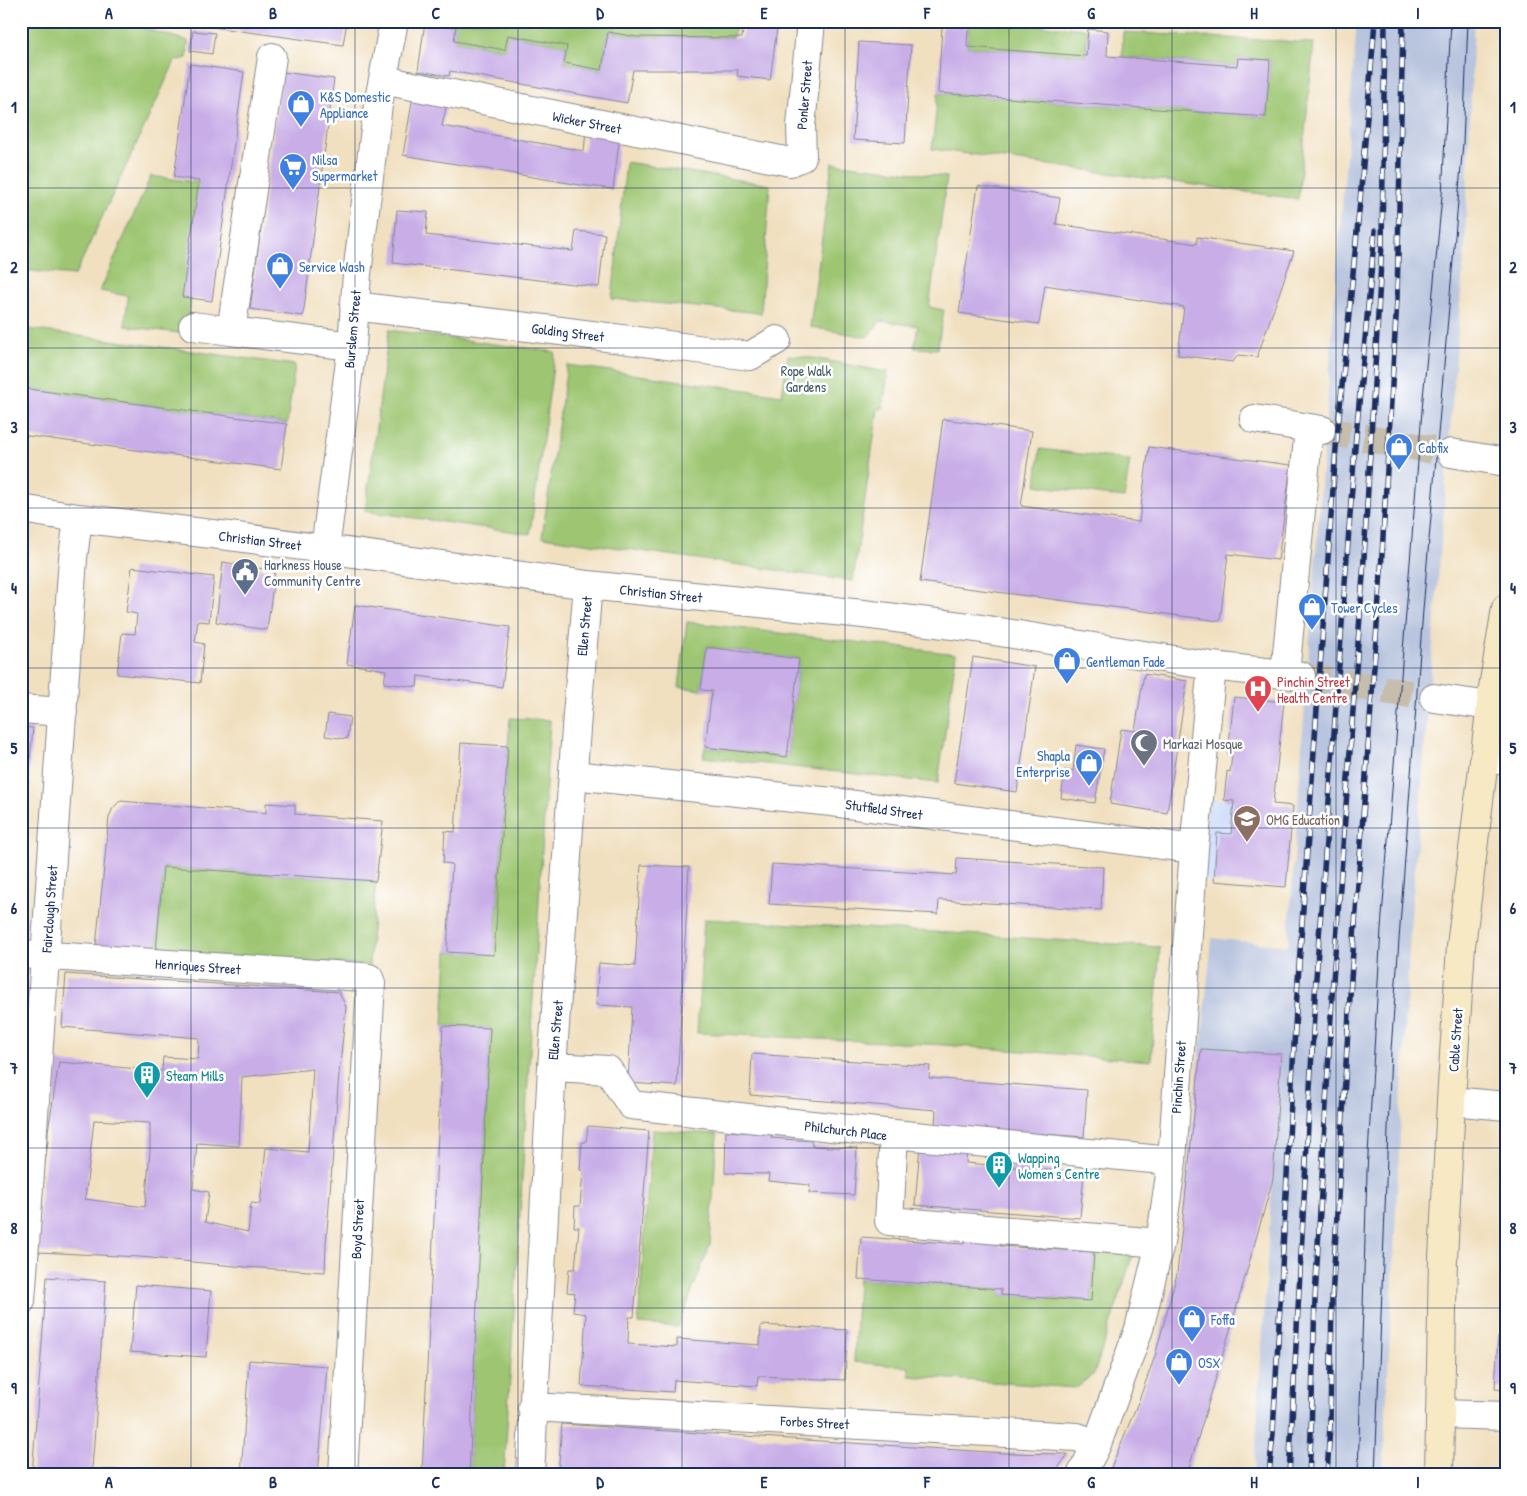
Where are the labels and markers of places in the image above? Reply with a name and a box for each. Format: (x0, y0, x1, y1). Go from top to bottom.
place label: K&S Domestic Appliance (320, 87, 391, 123)
shop icon: K&S Domestic Appliance (286, 89, 316, 128)
place label: Nilsa Supermarket (312, 150, 378, 186)
supermarket icon: Nilsa Supermarket (278, 152, 308, 191)
shop icon: Service Wash (265, 251, 295, 290)
place label: Service Wash (299, 257, 365, 276)
shop icon: Cabfix (1384, 432, 1414, 471)
place label: Cabfix (1418, 438, 1449, 457)
place label: Harkness House Community Centre (264, 555, 361, 591)
public building icon: Harkness House Community Centre (230, 557, 260, 596)
shop icon: Tower Cycles (1297, 592, 1327, 631)
place label: Tower Cycles (1331, 598, 1398, 618)
shop icon: Gentleman Fade (1052, 646, 1082, 685)
place label: Gentleman Fade (1086, 652, 1165, 671)
place label: Pinchin Street Health Centre (1277, 672, 1350, 707)
hospital icon: Pinchin Street Health Centre (1243, 674, 1273, 713)
mosque icon: Markazi Mosque (1129, 728, 1159, 767)
place label: Markazi Mosque (1163, 734, 1243, 754)
place label: Shapla Enterprise (1016, 746, 1071, 782)
shop icon: Shapla Enterprise (1074, 748, 1104, 787)
school or university icon: OMG Education (1232, 804, 1262, 843)
place label: OMG Education (1266, 810, 1340, 829)
building icon: Steam Mills (132, 1060, 162, 1099)
place label: Steam Mills (166, 1066, 224, 1085)
place label: Wapping Women's Centre (1018, 1148, 1100, 1183)
building icon: Wapping Women's Centre (984, 1150, 1014, 1189)
shop icon: Foffa (1177, 1304, 1207, 1343)
place label: Foffa (1210, 1310, 1235, 1329)
shop icon: OSX (1164, 1347, 1194, 1386)
place label: OSX (1198, 1353, 1221, 1372)

